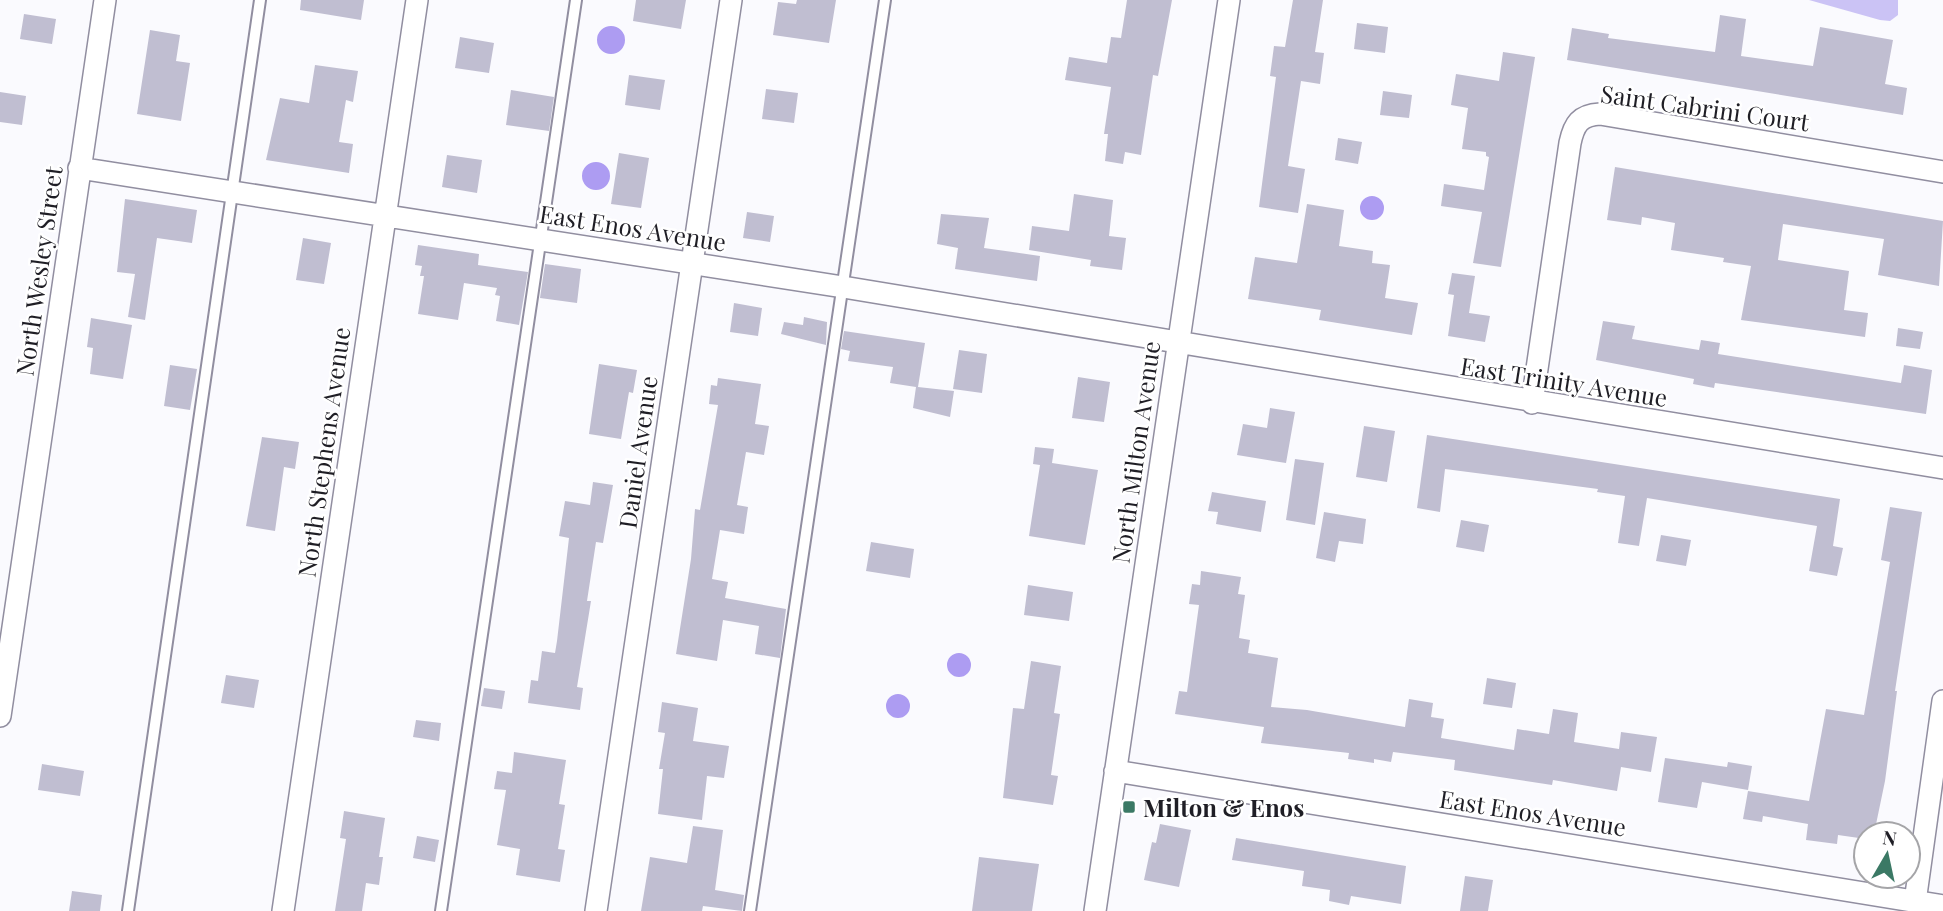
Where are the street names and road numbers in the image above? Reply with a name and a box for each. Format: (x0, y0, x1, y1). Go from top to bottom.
street label: Saint Cabrini Court (1599, 77, 1812, 138)
street label: North Wesley Street (7, 164, 69, 378)
street label: East Enos Avenue (537, 196, 729, 258)
street label: North Stephens Avenue (290, 325, 356, 579)
street label: North Milton Avenue (1104, 339, 1166, 565)
street label: East Trinity Avenue (1458, 349, 1670, 413)
street label: Daniel Avenue (610, 374, 664, 530)
street label: East Enos Avenue (1437, 781, 1629, 843)

